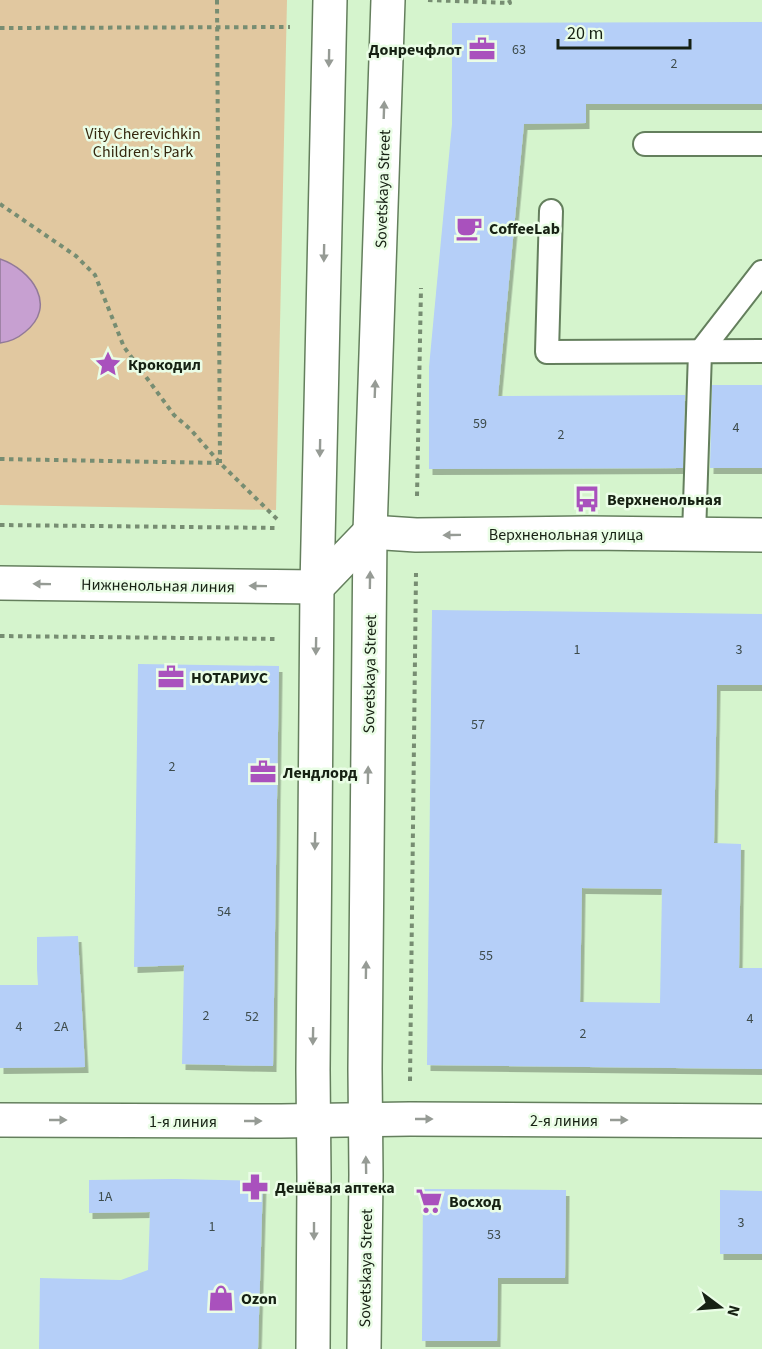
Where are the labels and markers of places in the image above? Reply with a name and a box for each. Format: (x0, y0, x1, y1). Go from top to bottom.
office icon: Донречфлот (467, 34, 497, 64)
place label: Донречфлот (369, 39, 462, 61)
cafe icon: CoffeeLab (454, 213, 484, 243)
place label: CoffeeLab (489, 218, 560, 240)
place icon: Крокодил (93, 349, 123, 379)
place label: Крокодил (128, 354, 201, 376)
bus stop icon: Верхненольная (572, 484, 602, 514)
place label: Верхненольная (607, 489, 722, 511)
office icon: НОТАРИУС (156, 662, 186, 692)
place label: НОТАРИУС (191, 667, 268, 689)
office icon: Лендлорд (248, 757, 278, 787)
place label: Лендлорд (282, 762, 358, 784)
pharmacy icon: Дешёвая аптека (240, 1172, 270, 1202)
place label: Дешёвая аптека (275, 1177, 395, 1199)
supermarket icon: Восход (414, 1186, 444, 1216)
place label: Восход (449, 1191, 502, 1213)
shop icon: Ozon (206, 1283, 236, 1313)
place label: Ozon (241, 1288, 277, 1310)

